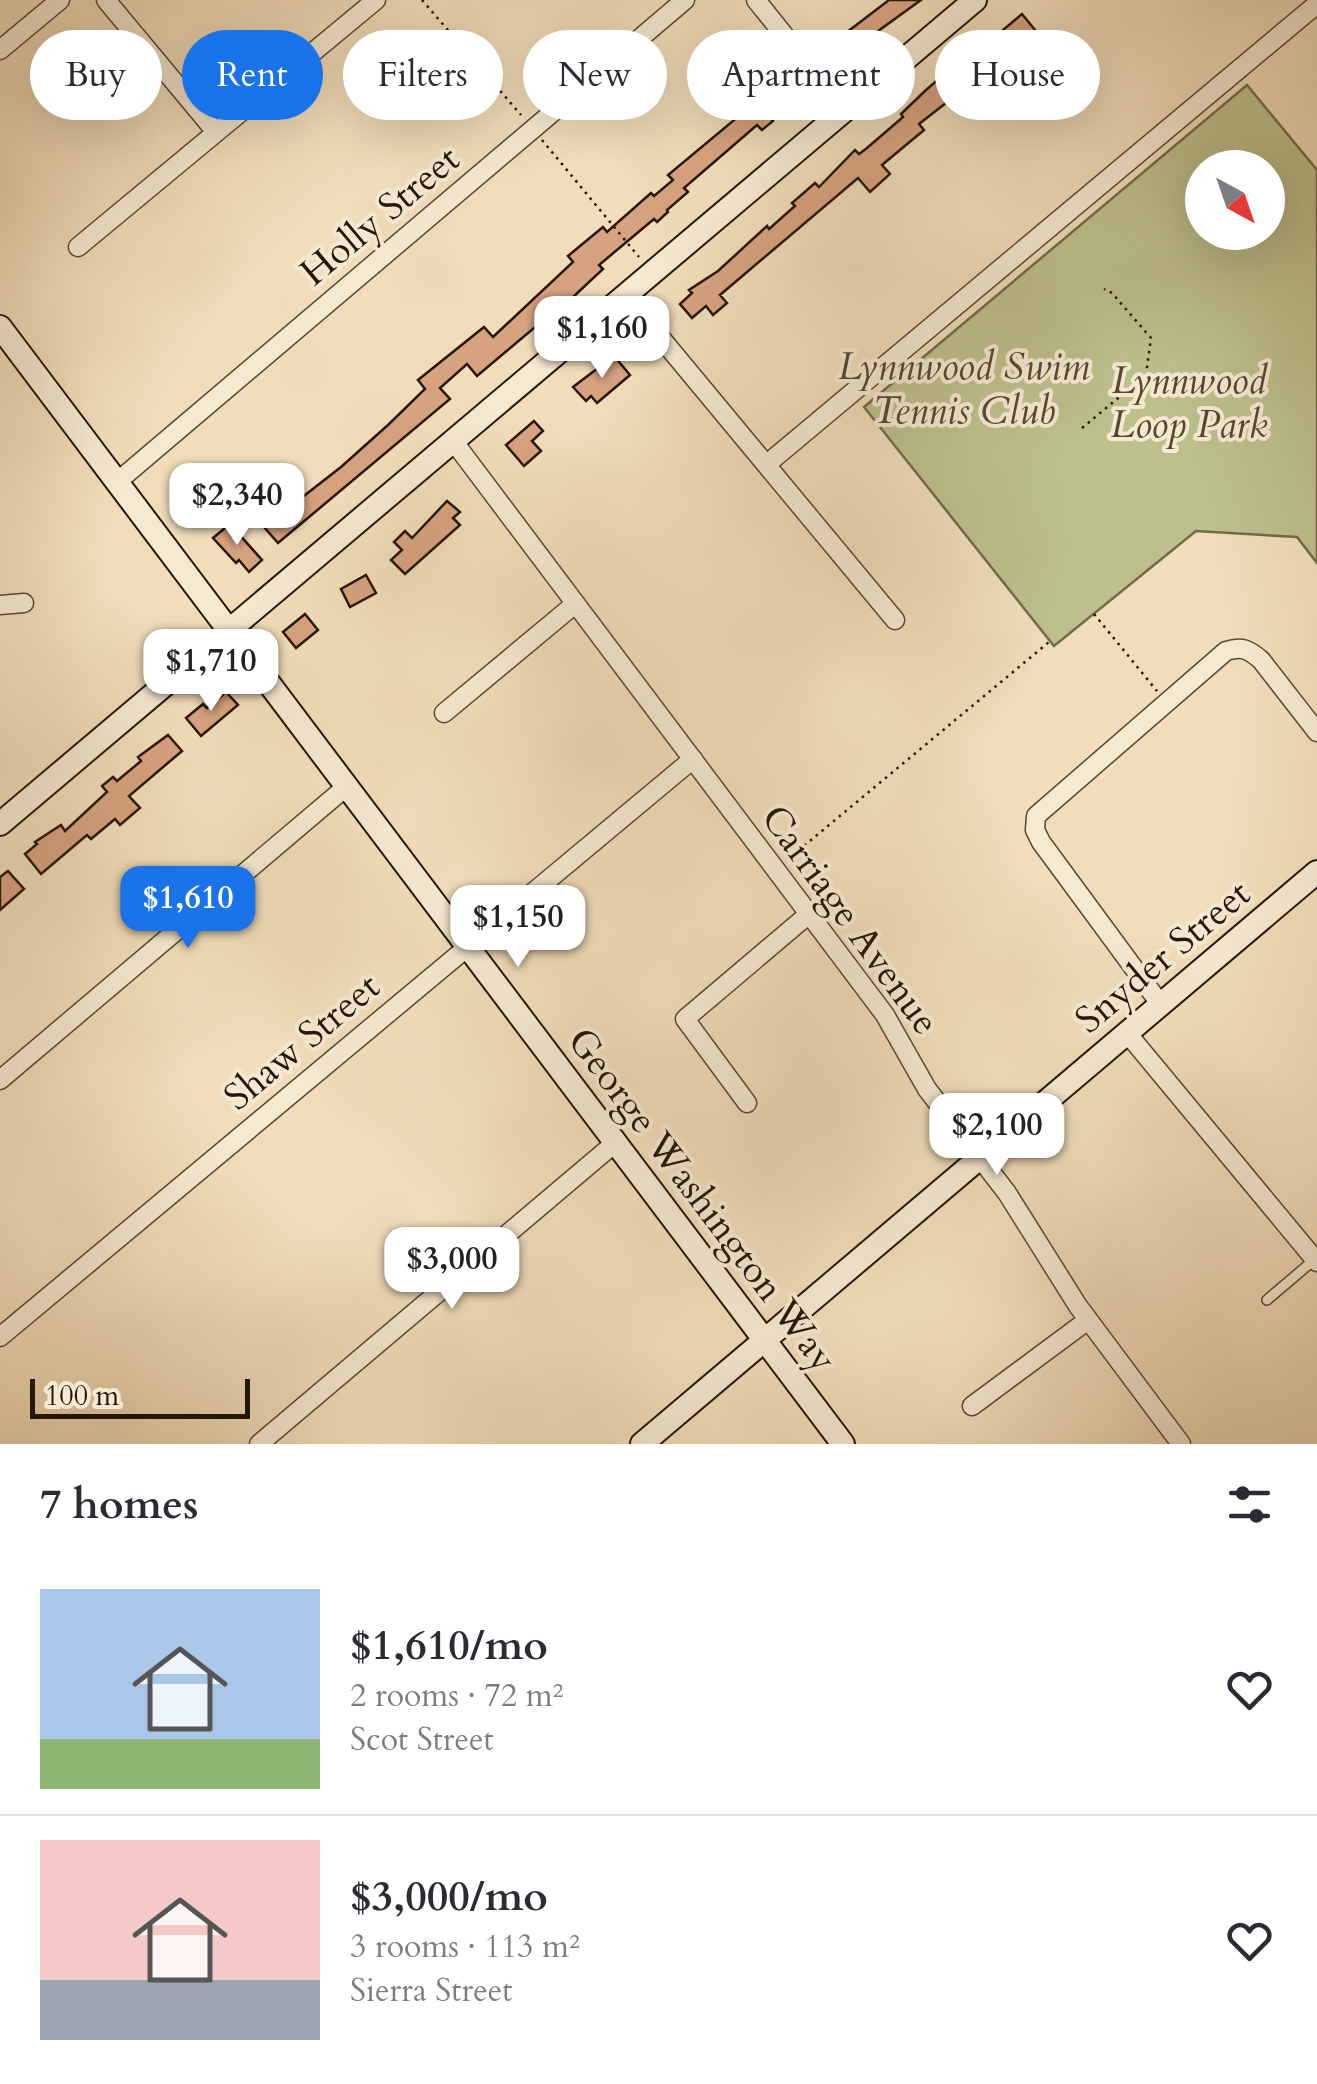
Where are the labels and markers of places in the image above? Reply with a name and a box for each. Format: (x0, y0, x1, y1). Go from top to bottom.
pin: $1,160 (521, 296, 683, 381)
pin: $2,340 (156, 463, 318, 548)
pin: $1,710 (130, 629, 292, 714)
pin: $1,610 (107, 866, 269, 951)
pin: $1,150 (437, 885, 599, 970)
pin: $2,100 (916, 1093, 1078, 1178)
pin: $3,000 (371, 1227, 533, 1312)

